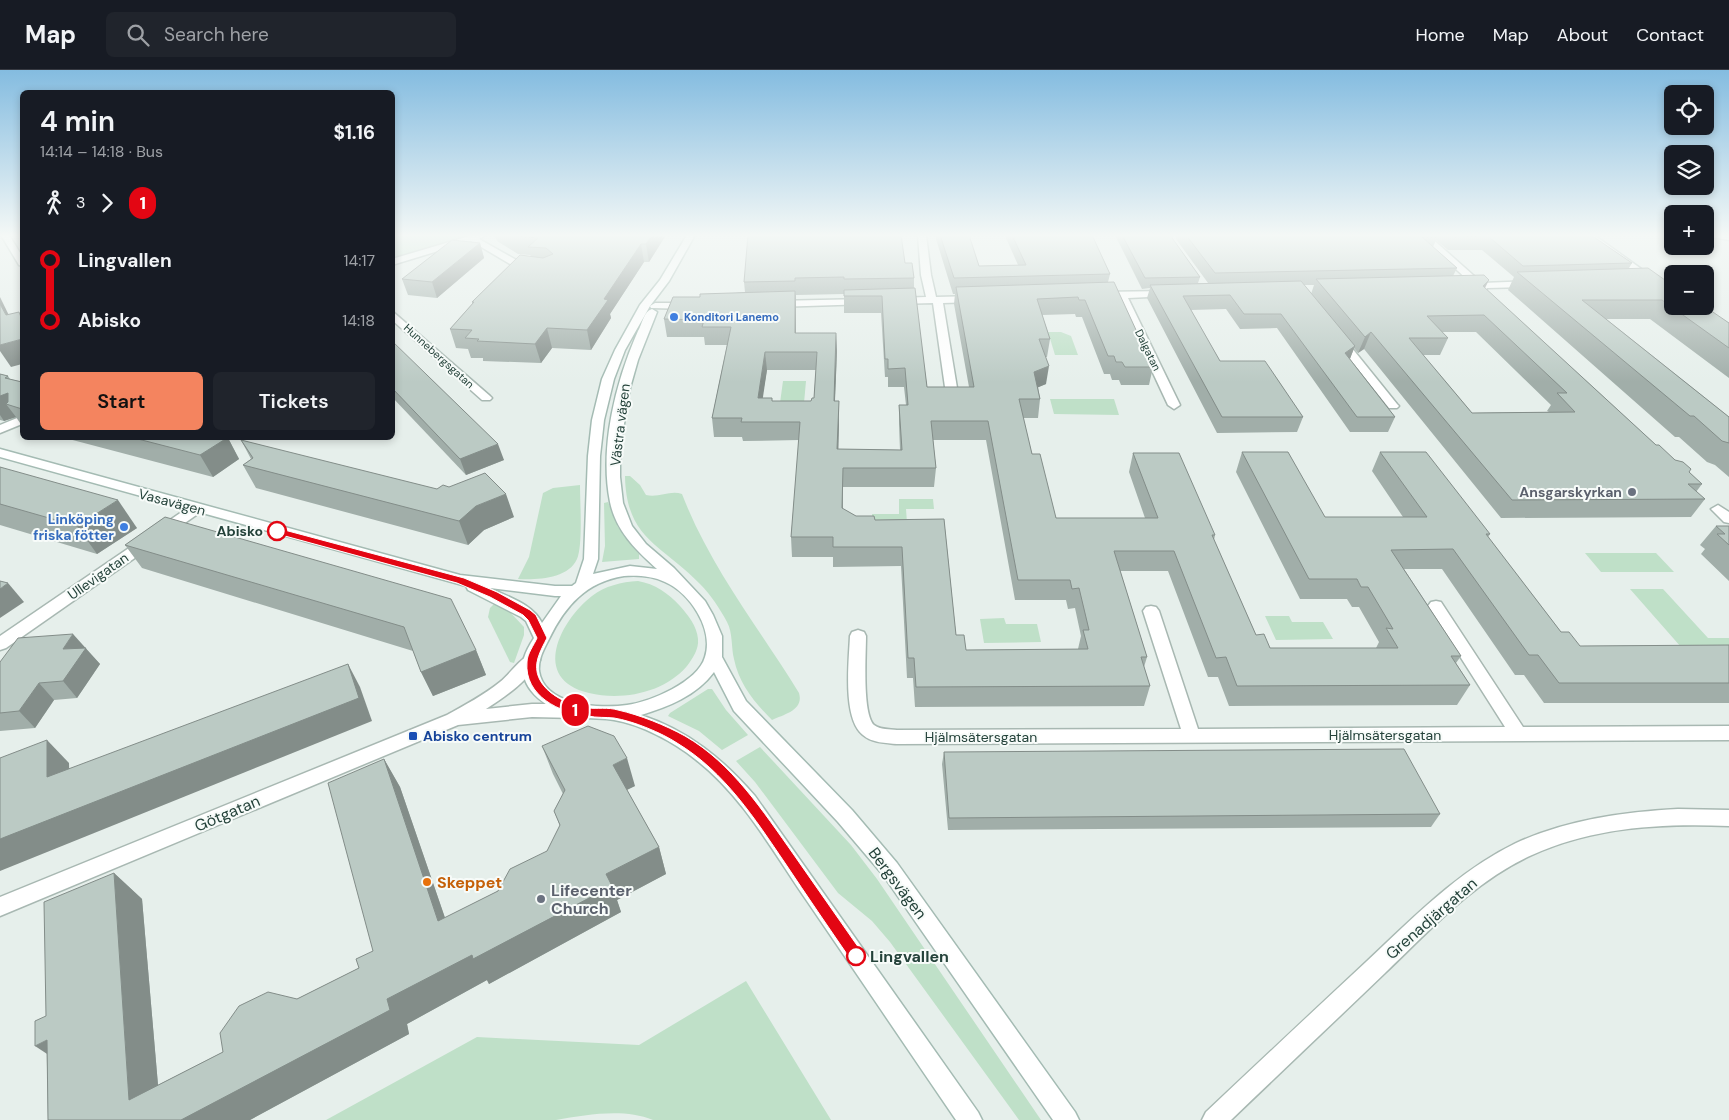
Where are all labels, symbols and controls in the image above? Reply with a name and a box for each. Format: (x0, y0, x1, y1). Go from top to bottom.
search box (106, 12, 456, 57)
text: Map (25, 19, 76, 50)
icon: search (124, 21, 152, 49)
text: Search here (164, 22, 269, 47)
text: Home (1415, 23, 1465, 47)
text: Map (1493, 23, 1529, 47)
text: About (1557, 23, 1608, 47)
text: Contact (1636, 23, 1704, 47)
map controls (1664, 85, 1714, 315)
button: locate (1664, 85, 1714, 135)
text: 4 min (40, 103, 115, 140)
text: $1.16 (333, 120, 375, 145)
text: 14:14 – 14:18 · Bus (40, 141, 163, 162)
button: layers (1664, 145, 1714, 195)
icon: walk (40, 189, 68, 217)
icon: forward (93, 189, 121, 217)
text: 1 (139, 191, 146, 215)
text: 3 (76, 192, 85, 213)
button: + (1664, 205, 1714, 255)
text: Lingvallen (78, 248, 172, 273)
text: 14:17 (344, 250, 375, 271)
button: − (1664, 265, 1714, 315)
text: Abisko (78, 308, 141, 333)
text: 14:18 (342, 310, 375, 331)
place label: Konditori Lanemo (684, 310, 779, 324)
marker: Konditori Lanemo (668, 311, 680, 323)
street label: Hunnebergsgatan (401, 321, 477, 391)
street label: Dalgatan (1132, 327, 1164, 373)
button: Start (40, 372, 203, 430)
button: Tickets (213, 372, 375, 430)
street label: Västra vägen (606, 383, 634, 467)
place label: Ansgarskyrkan (1519, 483, 1622, 501)
street label: Vasavägen (136, 484, 208, 520)
marker: Ansgarskyrkan (1626, 486, 1638, 498)
place label: Linköping friska fötter (33, 510, 114, 544)
marker: Linköping friska fötter (118, 521, 130, 533)
marker: Abisko (267, 521, 287, 541)
place label: Abisko (217, 522, 263, 540)
street label: Ullevigatan (64, 548, 132, 604)
line badge: 1 (559, 694, 591, 726)
text: 1 (572, 698, 578, 722)
street label: Hjälmsätersgatan (1329, 726, 1441, 744)
place label: Abisko centrum (423, 727, 532, 745)
street label: Hjälmsätersgatan (925, 728, 1037, 746)
marker: Abisko centrum (407, 730, 419, 742)
street label: Götgatan (191, 790, 263, 837)
street label: Bergsvägen (864, 843, 931, 923)
place label: Skeppet (437, 872, 502, 893)
street label: Grenadjärgatan (1381, 873, 1481, 964)
marker: Skeppet (421, 876, 433, 888)
place label: Lifecenter Church (551, 880, 632, 919)
marker: Lifecenter Church (535, 893, 547, 905)
marker: Lingvallen (846, 946, 866, 966)
place label: Lingvallen (870, 946, 949, 967)

